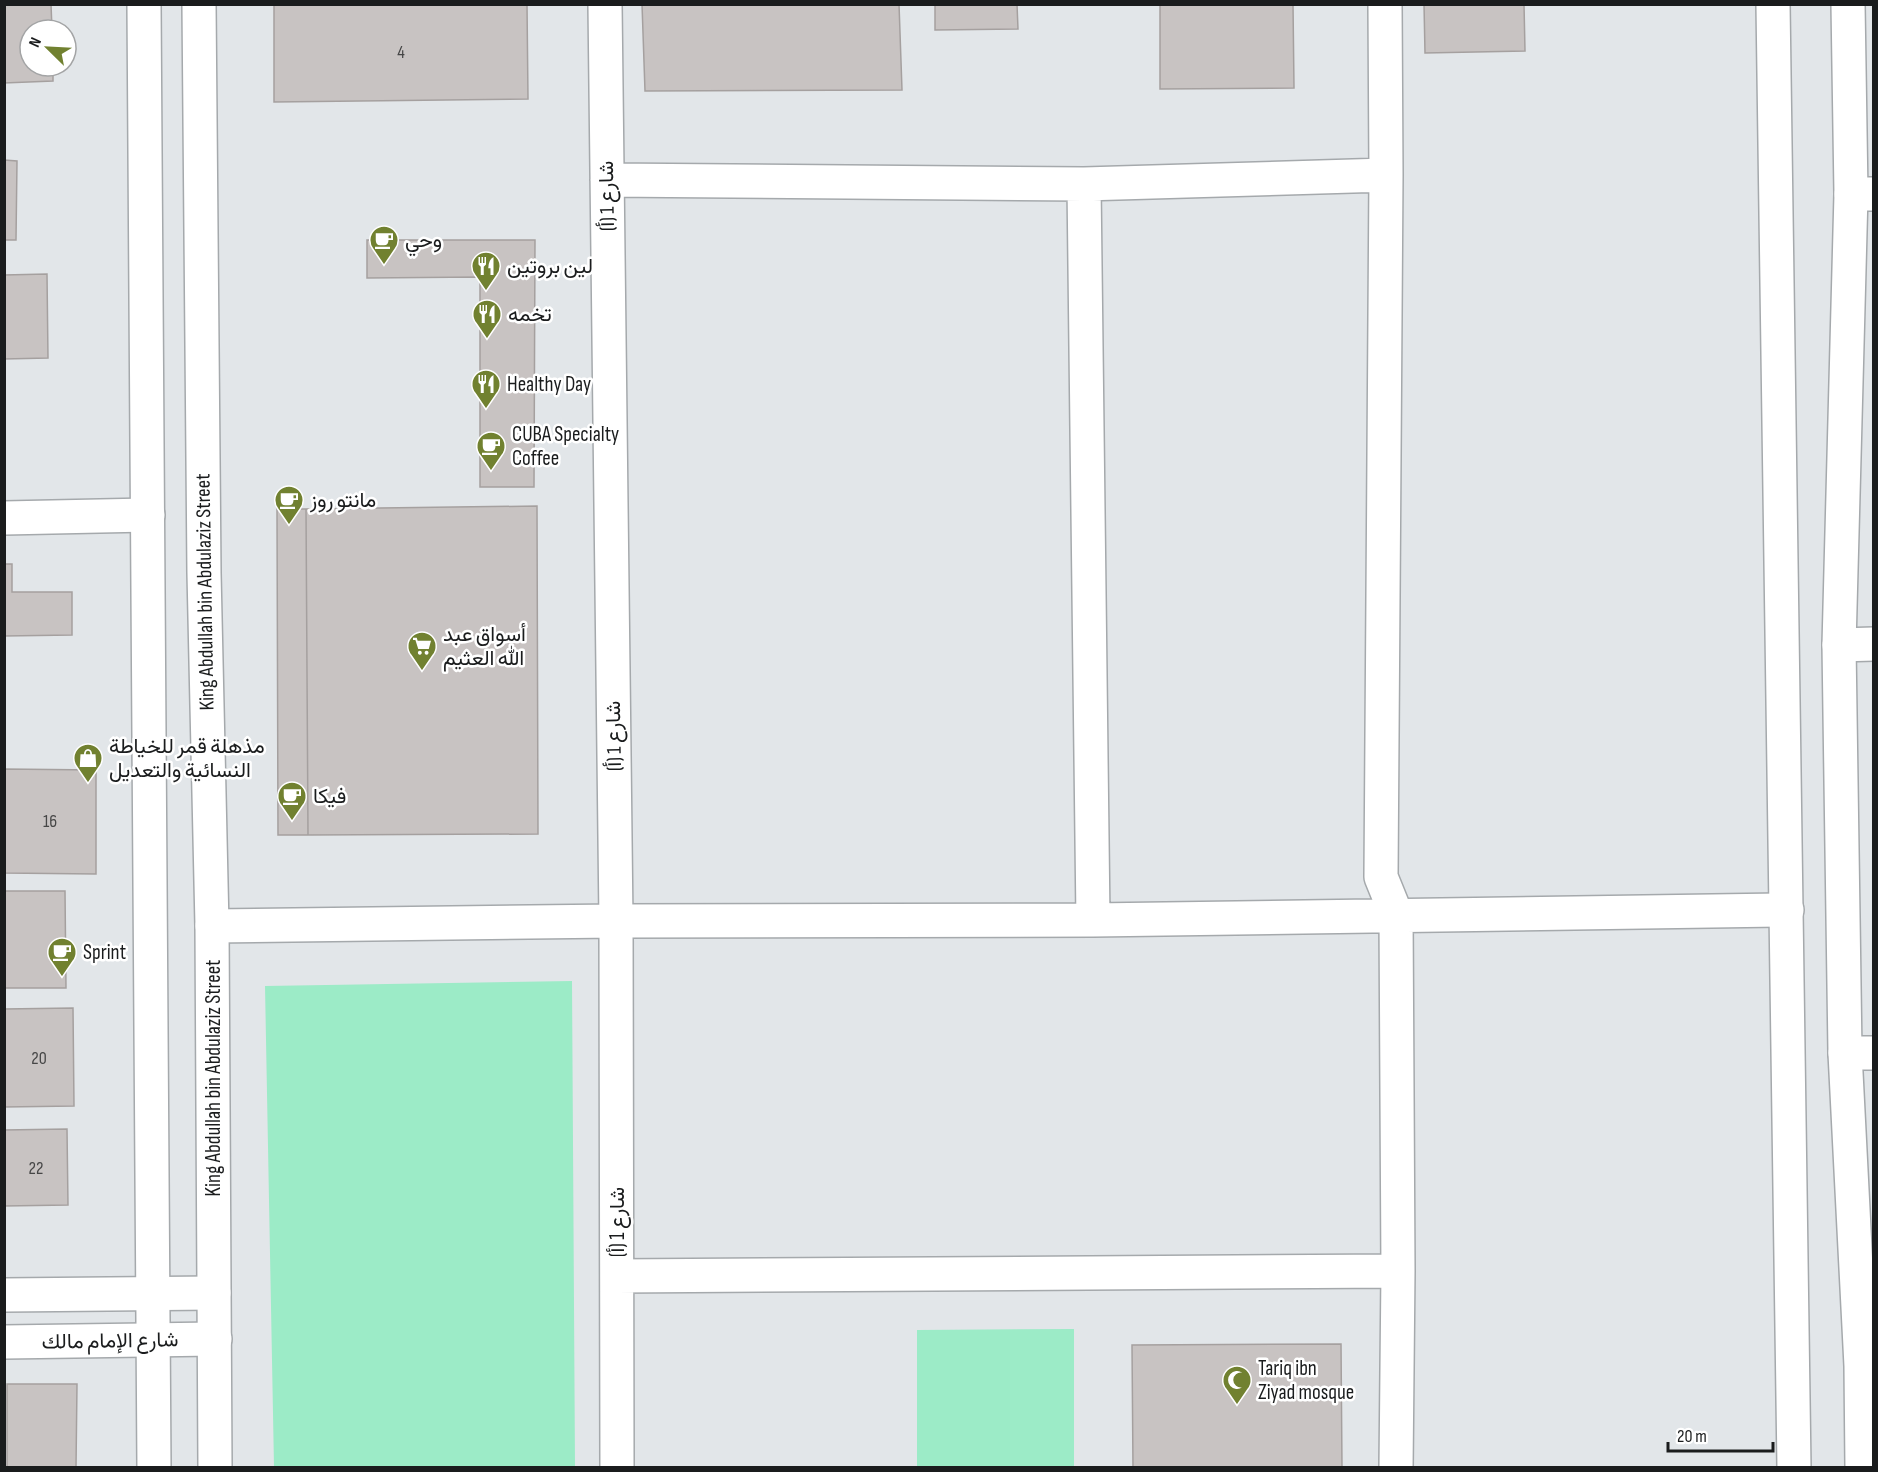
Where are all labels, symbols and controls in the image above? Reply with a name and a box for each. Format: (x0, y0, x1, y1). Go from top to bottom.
north arrow (18, 18, 78, 78)
text: N (25, 35, 46, 50)
house number: 4 (397, 42, 405, 63)
street label: شارع 1 (أ) (594, 161, 621, 231)
cafe icon: وحي (368, 224, 400, 266)
place label: وحي (405, 228, 442, 257)
restaurant icon: لين بروتين (470, 250, 502, 292)
place label: لين بروتين (507, 254, 593, 279)
restaurant icon: تخمه (471, 298, 503, 340)
place label: تخمه (508, 302, 552, 327)
restaurant icon: Healthy Day (470, 368, 502, 410)
place label: Healthy Day (507, 372, 591, 397)
place label: CUBA Specialty Coffee (512, 422, 619, 471)
cafe icon: CUBA Specialty Coffee (475, 430, 507, 472)
street label: King Abdullah bin Abdulaziz Street (190, 473, 220, 711)
cafe icon: مانتو روز (273, 484, 305, 526)
place label: مانتو روز (309, 488, 376, 513)
place label: أسواق عبد الله العثيم (443, 622, 526, 672)
supermarket icon: أسواق عبد الله العثيم (406, 630, 438, 672)
street label: شارع 1 (أ) (601, 701, 628, 771)
place label: مذهلة قمر للخياطة النسائية والتعديل (109, 734, 265, 783)
shop icon: مذهلة قمر للخياطة النسائية والتعديل (72, 742, 104, 784)
cafe icon: فيكا (276, 780, 308, 822)
place label: فيكا (313, 784, 346, 809)
house number: 16 (43, 811, 57, 832)
cafe icon: Sprint (46, 936, 78, 978)
place label: Sprint (83, 940, 126, 965)
street label: King Abdullah bin Abdulaziz Street (201, 960, 226, 1196)
house number: 20 (31, 1048, 47, 1069)
house number: 22 (29, 1158, 43, 1179)
street label: شارع 1 (أ) (605, 1187, 631, 1257)
street label: شارع الإمام مالك (41, 1327, 179, 1356)
place label: Tariq ibn Ziyad mosque (1258, 1356, 1354, 1405)
mosque icon: Tariq ibn Ziyad mosque (1221, 1364, 1253, 1406)
scale bar (1668, 1415, 1773, 1453)
text: 20 m (1677, 1426, 1707, 1447)

